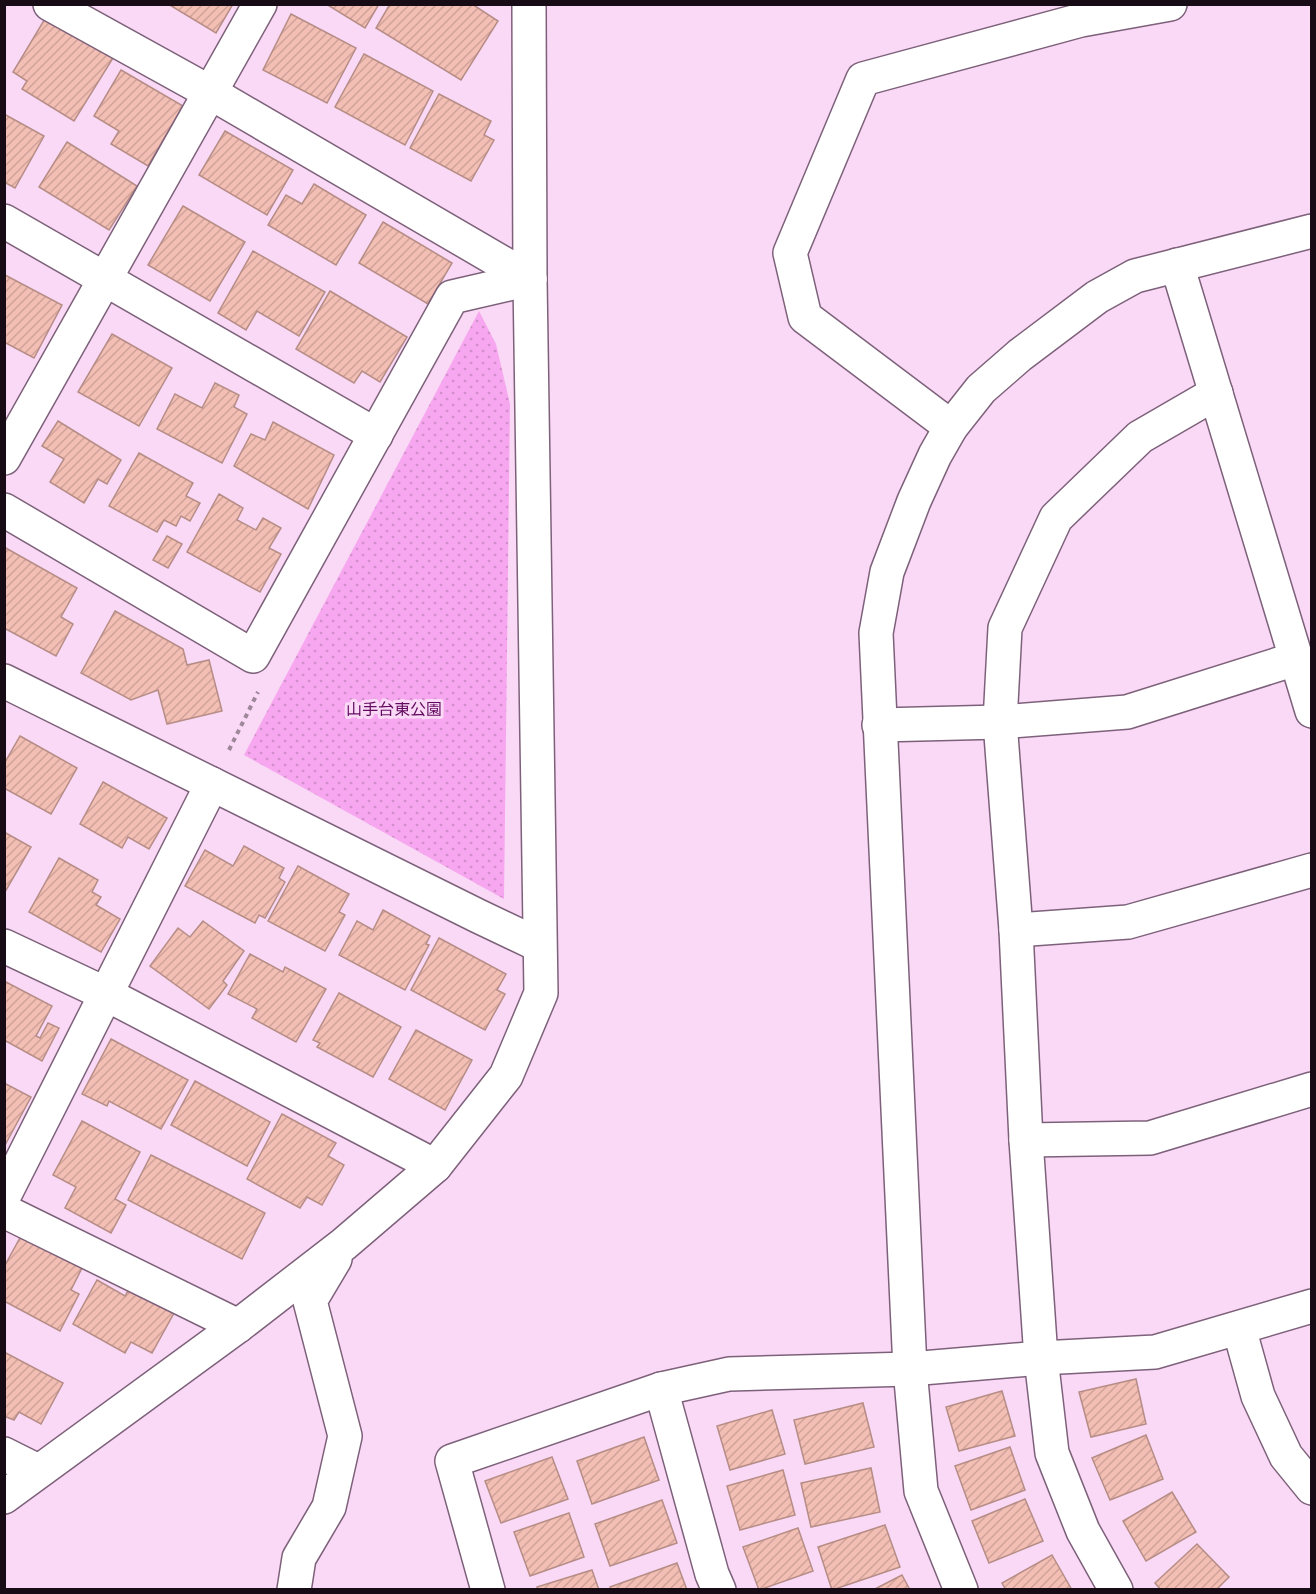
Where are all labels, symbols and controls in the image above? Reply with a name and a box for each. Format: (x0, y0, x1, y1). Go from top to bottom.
park label: 山手台東公園 (346, 700, 442, 719)

